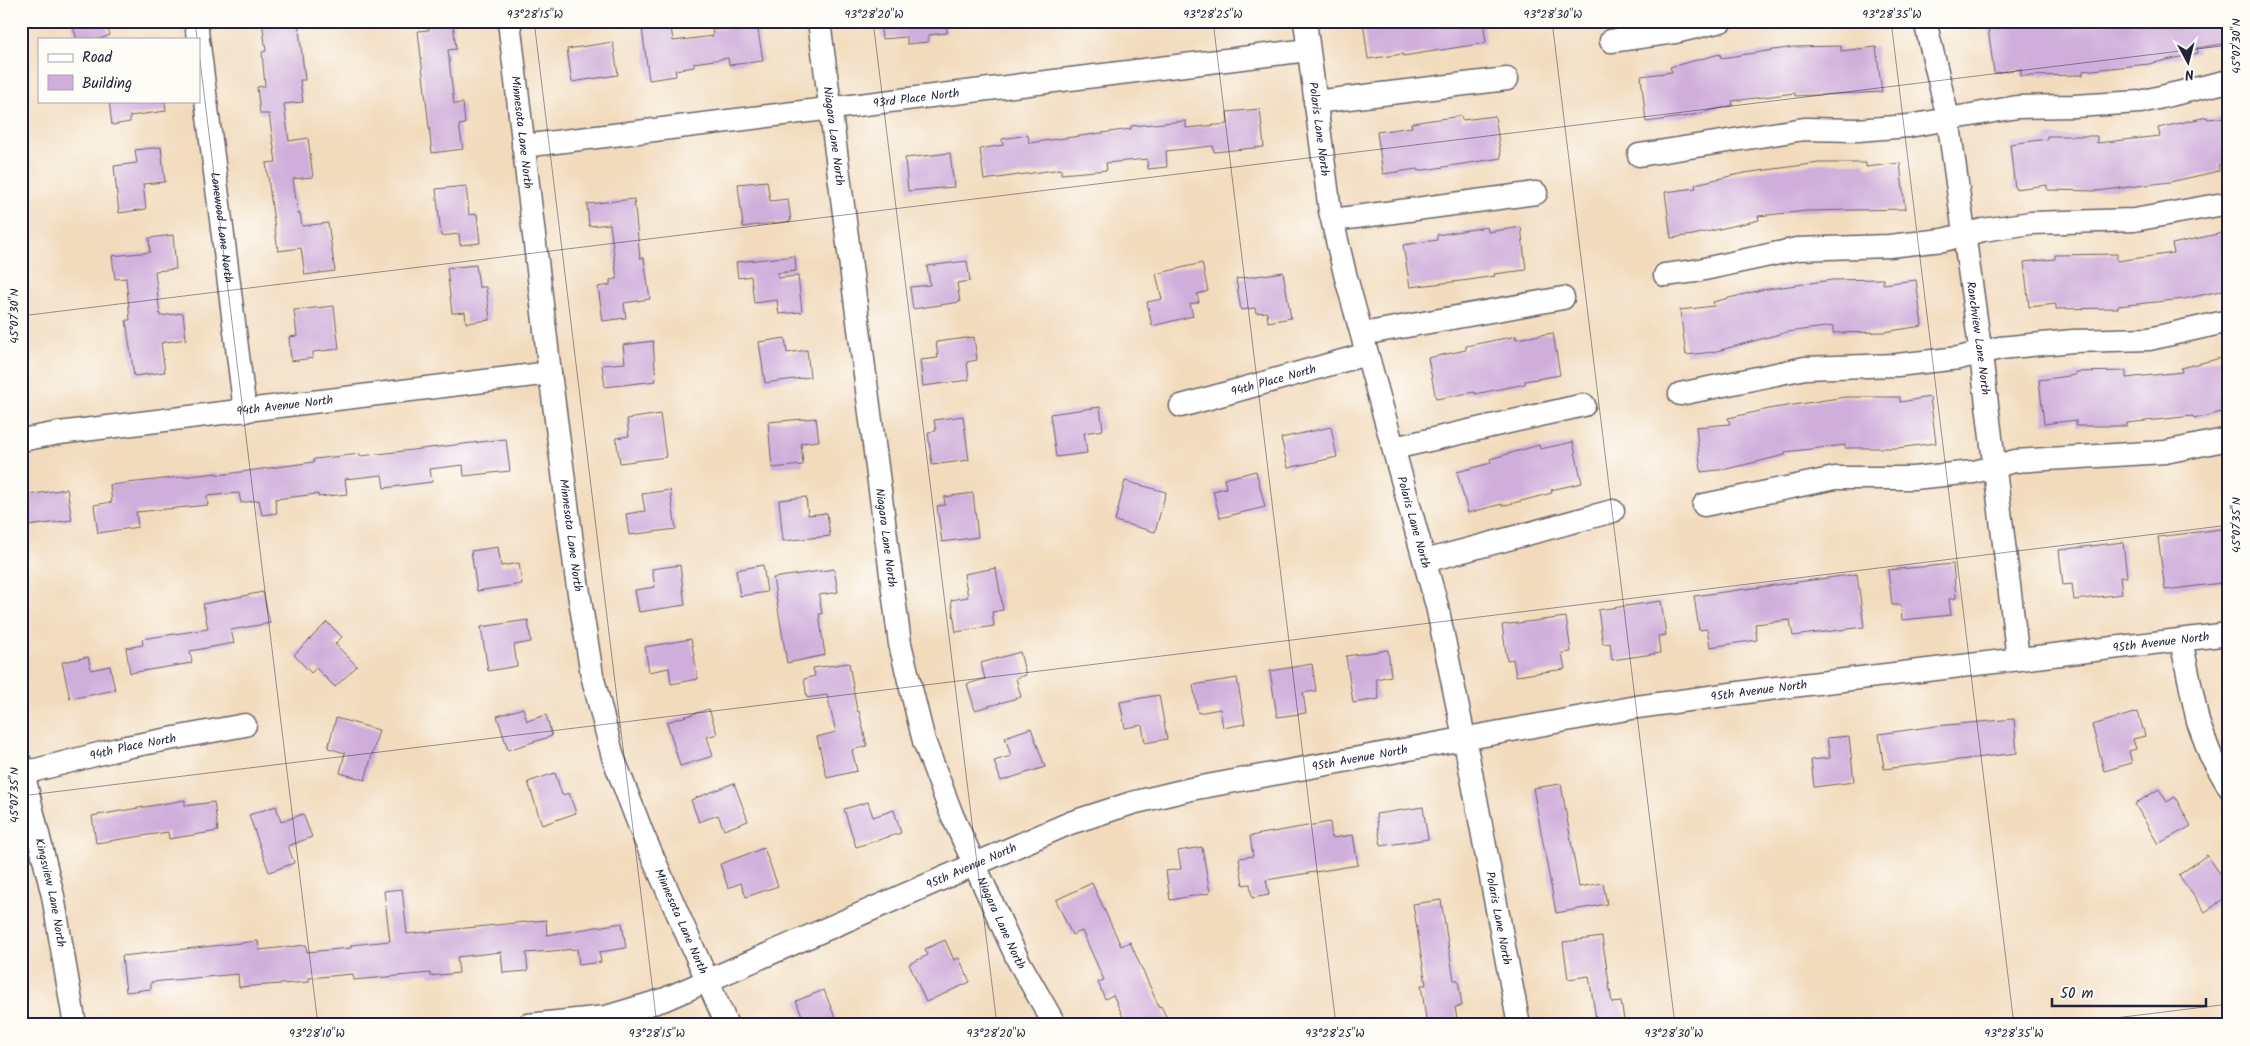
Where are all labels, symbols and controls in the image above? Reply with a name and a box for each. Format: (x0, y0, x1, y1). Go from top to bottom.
text: 93°28'15"W (507, 5, 563, 24)
text: 93°28'20"W (844, 5, 904, 24)
text: 93°28'25"W (1183, 5, 1243, 24)
text: 93°28'30"W (1524, 5, 1582, 24)
text: 93°28'35"W (1862, 5, 1922, 24)
text: 45°07'30"N (2227, 18, 2246, 74)
legend (38, 38, 200, 102)
north arrow (2162, 38, 2212, 88)
text: Road (82, 46, 113, 70)
text: N (2184, 62, 2195, 85)
text: Building (82, 72, 132, 96)
street label: Minnesota Lane North (505, 75, 537, 190)
street label: Polaris Lane North (1303, 81, 1334, 177)
street label: 93rd Place North (872, 84, 960, 113)
street label: Niagara Lane North (818, 85, 849, 187)
street label: Lanewood Lane North (205, 171, 238, 284)
street label: Ranchview Lane North (1961, 280, 1995, 396)
text: 45°07'30"N (5, 288, 24, 344)
street label: 94th Place North (1229, 360, 1318, 402)
street label: 94th Avenue North (235, 391, 334, 421)
street label: Polaris Lane North (1391, 474, 1435, 571)
street label: Minnesota Lane North (554, 478, 588, 593)
street label: Niagara Lane North (870, 487, 902, 588)
text: 45°07'35"N (2227, 497, 2246, 553)
street label: 95th Avenue North (2112, 627, 2210, 658)
street label: 95th Avenue North (1710, 675, 1808, 707)
street label: 94th Place North (88, 729, 178, 766)
street label: 95th Avenue North (1310, 740, 1409, 777)
text: 45°07'35"N (5, 767, 24, 823)
street label: Kingsview Lane North (29, 836, 71, 949)
street label: 95th Avenue North (923, 838, 1020, 894)
street label: Minnesota Lane North (649, 866, 712, 977)
street label: Polaris Lane North (1480, 870, 1516, 966)
street label: Niagara Lane North (971, 874, 1030, 973)
scale bar (2052, 976, 2206, 1008)
text: 50 m (2060, 982, 2094, 1006)
text: 93°28'10"W (289, 1024, 345, 1043)
text: 93°28'15"W (629, 1024, 685, 1043)
text: 93°28'20"W (966, 1024, 1026, 1043)
text: 93°28'25"W (1305, 1024, 1365, 1043)
text: 93°28'30"W (1645, 1024, 1703, 1043)
text: 93°28'35"W (1984, 1024, 2044, 1043)

